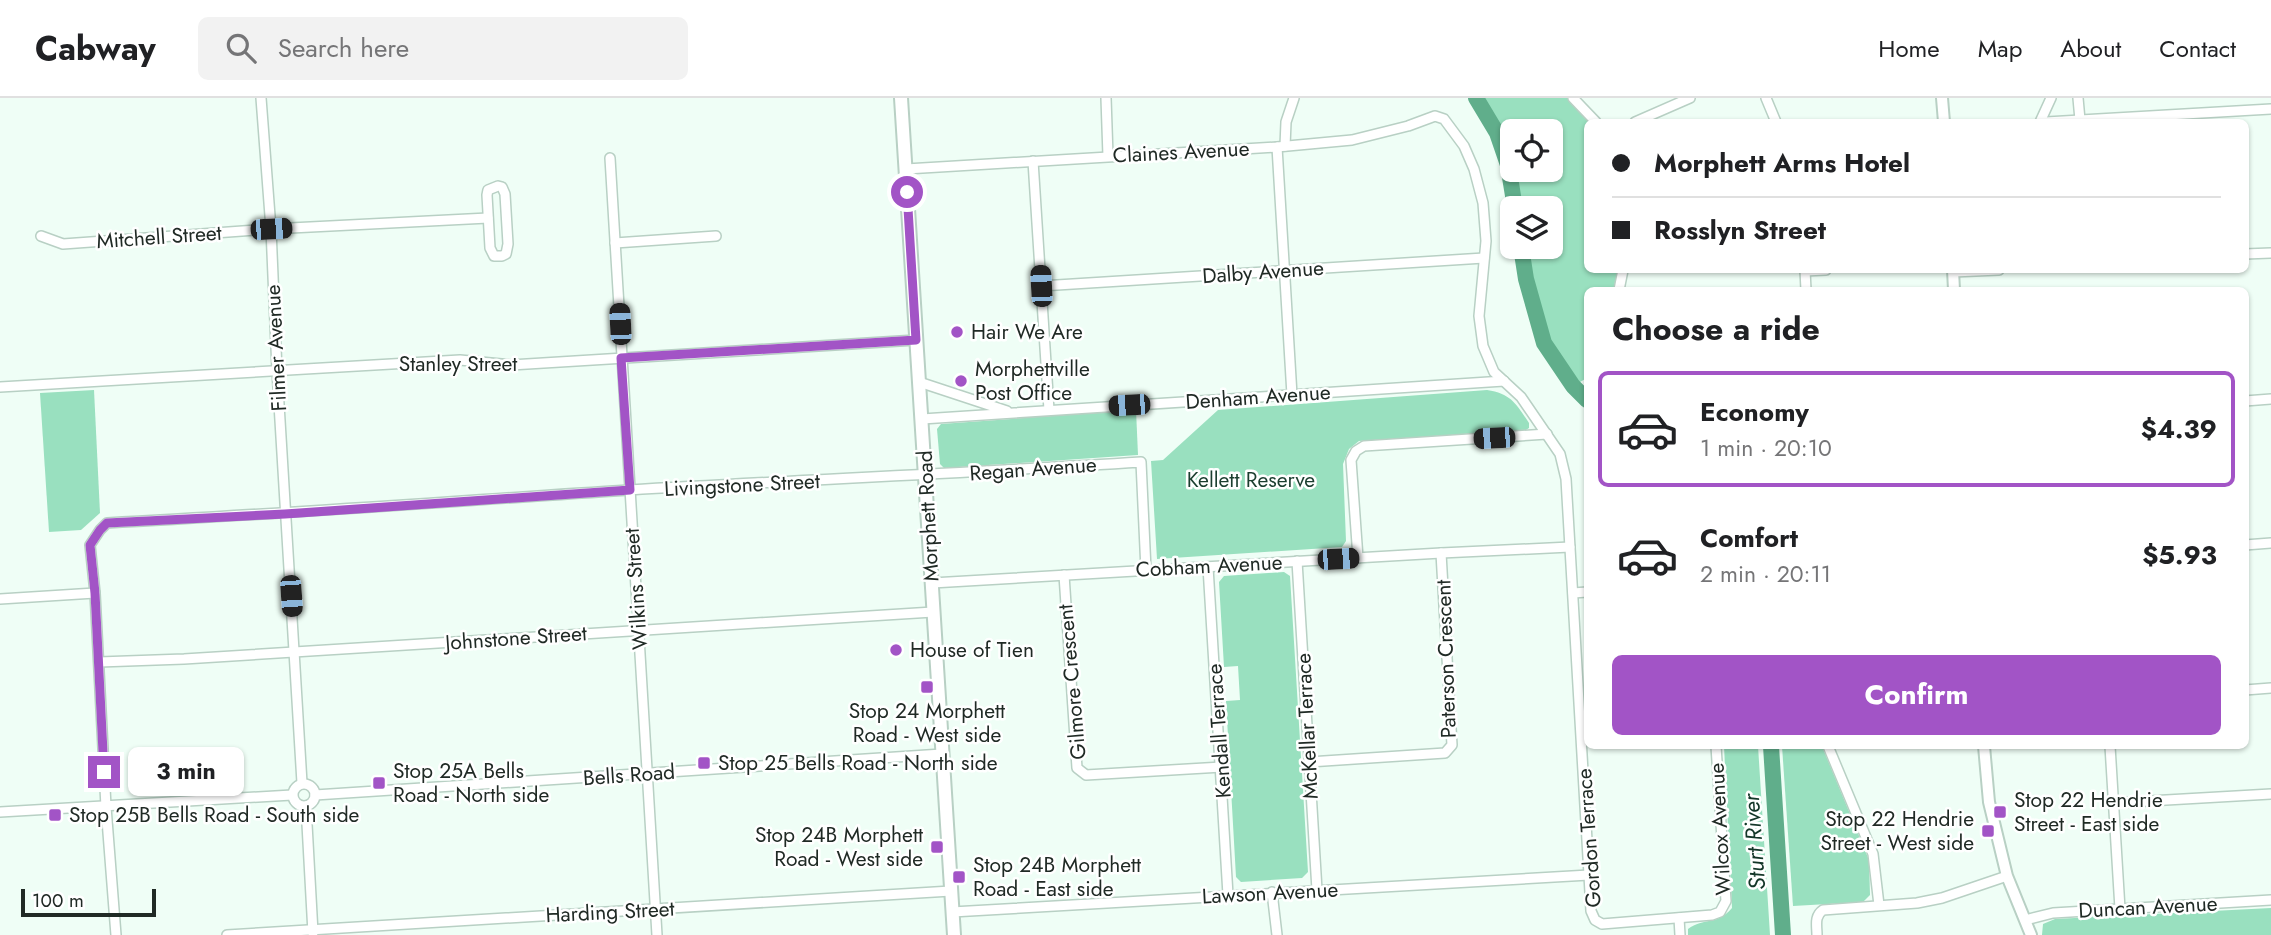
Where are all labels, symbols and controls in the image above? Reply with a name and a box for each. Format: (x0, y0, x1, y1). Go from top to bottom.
search box (198, 17, 688, 80)
text: Cabway (35, 25, 156, 72)
icon: search (222, 29, 260, 67)
text: Search here (278, 29, 409, 67)
text: Home (1878, 31, 1940, 66)
text: Map (1978, 31, 2022, 66)
text: About (2060, 31, 2121, 66)
text: Contact (2159, 31, 2236, 66)
map controls (1500, 119, 1563, 259)
button: locate (1500, 119, 1563, 182)
street label: Claines Avenue (1112, 133, 1250, 171)
text: Morphett Arms Hotel (1654, 144, 1910, 182)
route start (891, 176, 923, 208)
button: layers (1500, 196, 1563, 259)
text: Rosslyn Street (1654, 211, 1826, 249)
car (250, 217, 293, 241)
street label: Mitchell Street (95, 218, 223, 256)
street label: Dalby Avenue (1201, 253, 1325, 291)
car (1030, 264, 1053, 308)
street label: Filmer Avenue (258, 284, 294, 412)
car (609, 302, 632, 346)
text: Choose a ride (1612, 306, 1820, 352)
place label: Hair We Are (971, 317, 1083, 347)
marker: Hair We Are (949, 324, 965, 340)
street label: Stanley Street (399, 349, 517, 379)
place label: Morphettville Post Office (975, 354, 1090, 408)
marker: Morphettville Post Office (953, 373, 969, 389)
street label: Denham Avenue (1184, 377, 1332, 417)
car (1108, 393, 1151, 417)
text: Economy (1700, 393, 1809, 431)
icon: car (1616, 398, 1679, 461)
text: $4.39 (2141, 410, 2217, 448)
car (1473, 426, 1516, 450)
text: 1 min · 20:10 (1700, 431, 1832, 465)
street label: Morphett Road (910, 450, 946, 582)
street label: Regan Avenue (968, 450, 1098, 488)
park label: Kellett Reserve (1187, 465, 1315, 495)
street label: Livingstone Street (663, 466, 821, 504)
text: Comfort (1700, 519, 1798, 557)
icon: car (1616, 524, 1679, 587)
street label: Wilkins Street (617, 527, 655, 651)
text: $5.93 (2142, 536, 2217, 574)
street label: Cobham Avenue (1135, 547, 1283, 585)
car (1317, 547, 1360, 571)
text: 2 min · 20:11 (1700, 557, 1831, 591)
car (280, 574, 303, 618)
street label: Paterson Crescent (1428, 579, 1464, 739)
street label: Gilmore Crescent (1050, 603, 1094, 761)
street label: Johnstone Street (441, 618, 588, 658)
place label: House of Tien (910, 635, 1034, 665)
marker: House of Tien (888, 642, 904, 658)
street label: McKellar Terrace (1288, 652, 1326, 800)
button: Confirm (1612, 655, 2221, 735)
street label: Kendall Terrace (1199, 662, 1239, 799)
marker: Stop 24 Morphett Road - West side (919, 679, 935, 695)
place label: Stop 24 Morphett Road - West side (849, 696, 1005, 750)
callout: 3 min (128, 748, 244, 796)
place label: Stop 25 Bells Road - North side (718, 748, 998, 778)
text: 3 min (156, 754, 216, 788)
marker: Stop 25 Bells Road - North side (696, 755, 712, 771)
route end (88, 756, 120, 788)
place label: Stop 25A Bells Road - North side (393, 756, 550, 810)
street label: Bells Road (582, 757, 676, 793)
street label: Wilcox Avenue (1702, 762, 1738, 896)
street label: Gordon Terrace (1569, 767, 1609, 909)
marker: Stop 25A Bells Road - North side (371, 775, 387, 791)
place label: Stop 22 Hendrie Street - East side (2014, 785, 2163, 839)
water label: Sturt River (1734, 792, 1774, 891)
place label: Stop 25B Bells Road - South side (69, 800, 360, 830)
place label: Stop 22 Hendrie Street - West side (1820, 804, 1974, 858)
marker: Stop 22 Hendrie Street - East side (1992, 804, 2008, 820)
marker: Stop 25B Bells Road - South side (47, 807, 63, 823)
place label: Stop 24B Morphett Road - West side (755, 820, 923, 874)
marker: Stop 22 Hendrie Street - West side (1980, 823, 1996, 839)
marker: Stop 24B Morphett Road - West side (929, 839, 945, 855)
place label: Stop 24B Morphett Road - East side (973, 850, 1141, 904)
marker: Stop 24B Morphett Road - East side (951, 869, 967, 885)
street label: Lawson Avenue (1201, 874, 1339, 912)
scale bar (21, 886, 156, 918)
text: 100 m (32, 887, 84, 914)
street label: Duncan Avenue (2078, 888, 2218, 926)
street label: Harding Street (545, 894, 675, 930)

